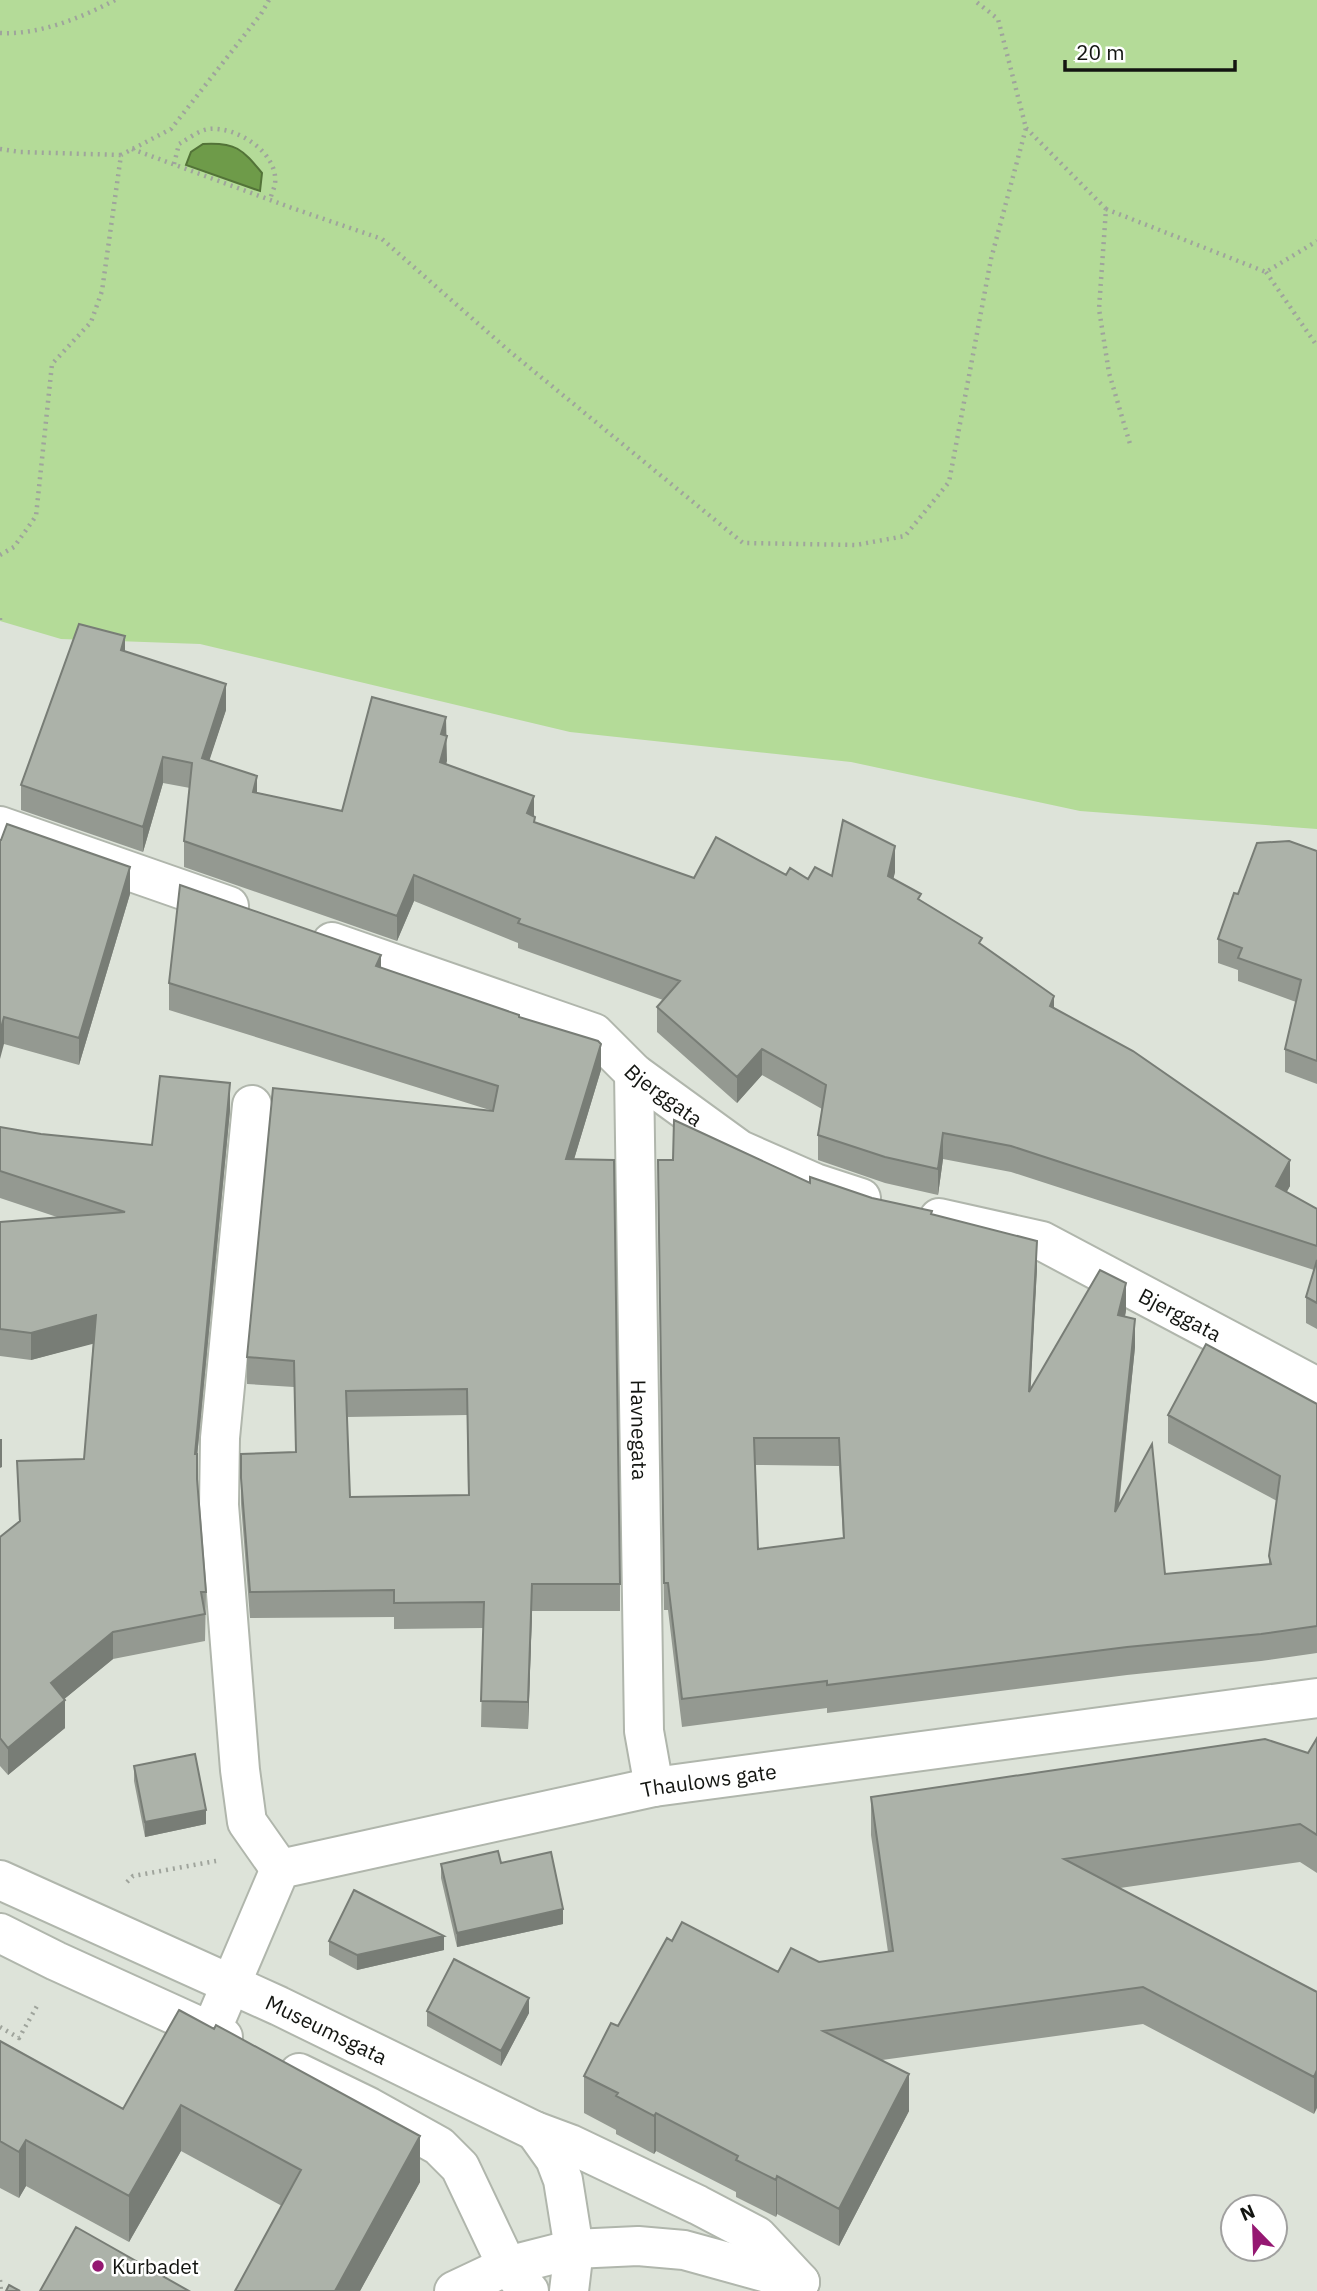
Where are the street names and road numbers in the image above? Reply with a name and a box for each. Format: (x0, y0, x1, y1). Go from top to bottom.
street label: Bjerggata (619, 1058, 709, 1132)
street label: Bjerggata (1134, 1281, 1226, 1348)
street label: Havnegata (625, 1379, 654, 1480)
street label: Thaulows gate (638, 1757, 778, 1804)
street label: Museumsgata (261, 1988, 392, 2071)

